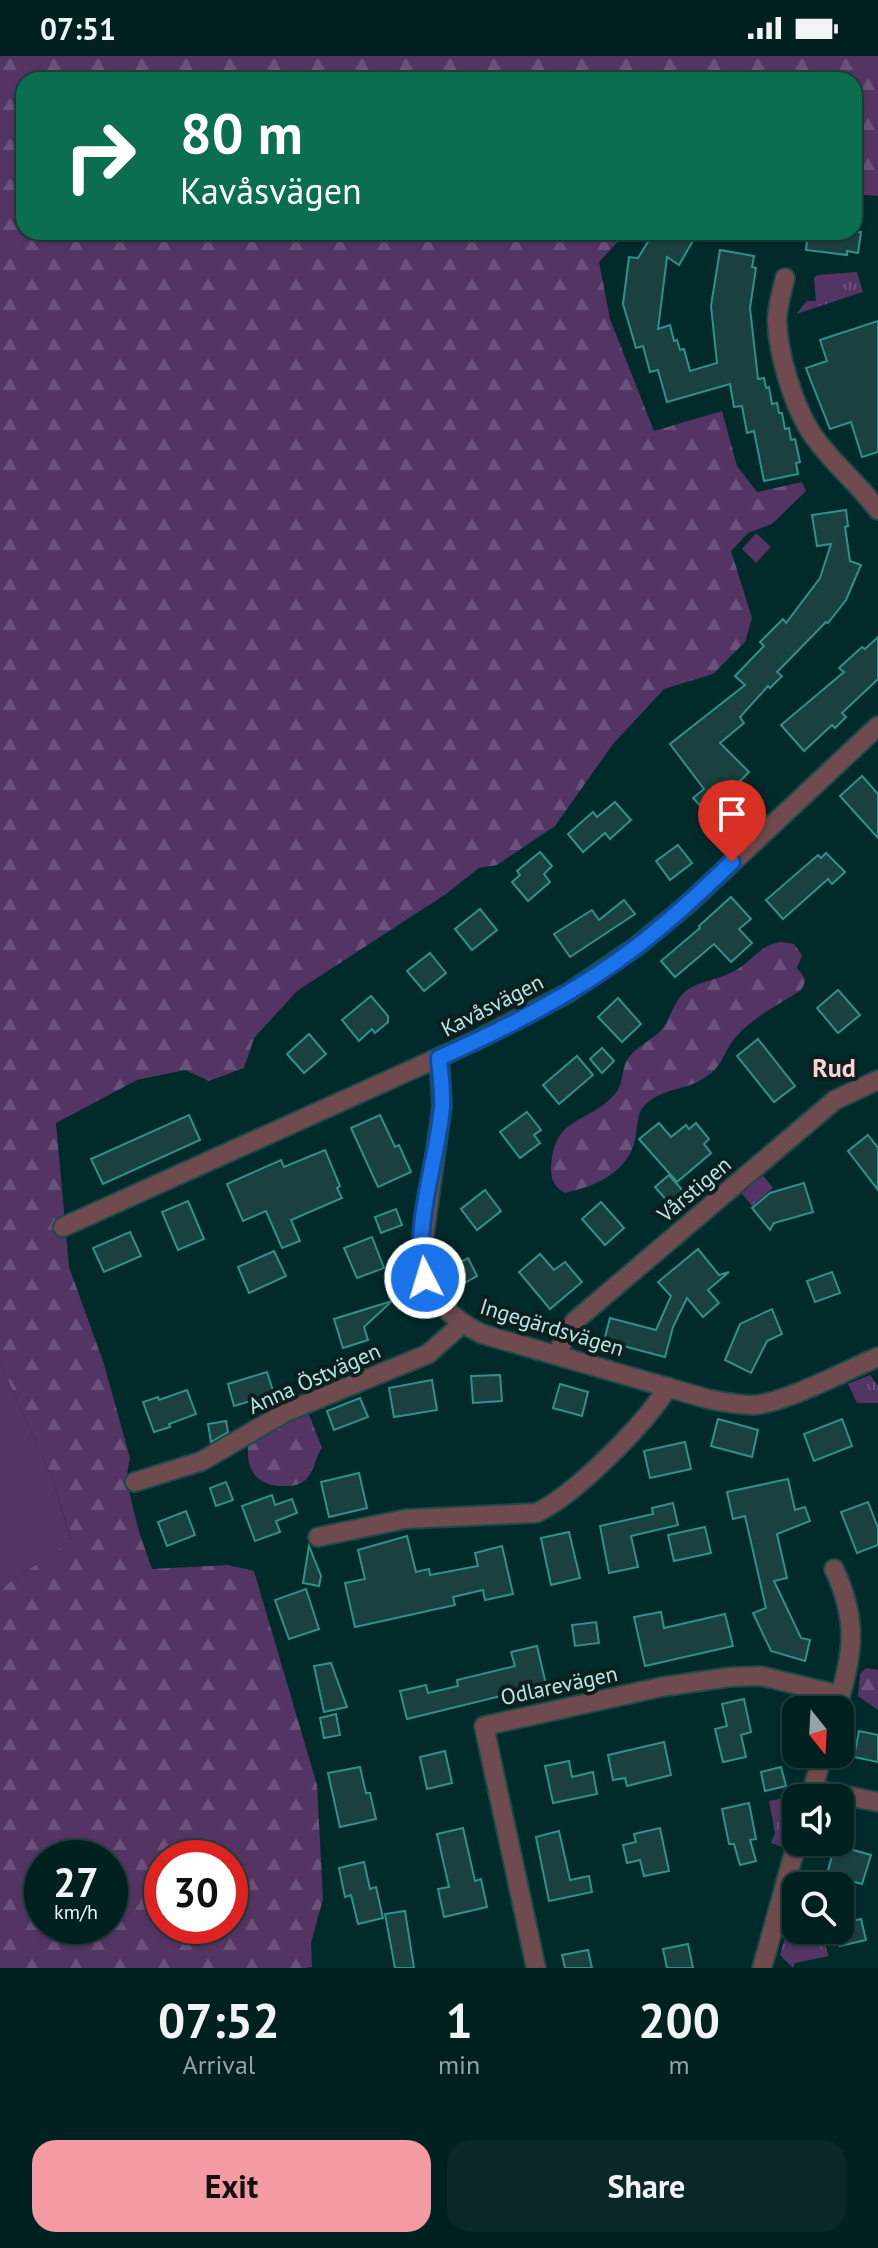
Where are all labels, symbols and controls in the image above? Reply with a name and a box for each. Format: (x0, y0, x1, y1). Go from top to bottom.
text: 07:51 (40, 9, 116, 48)
text: 80 m (180, 97, 303, 169)
icon: right (48, 104, 152, 208)
text: Kavåsvägen (180, 167, 362, 214)
pin (698, 780, 766, 862)
icon: arrive (710, 792, 754, 836)
street label: Kavåsvägen (436, 967, 548, 1043)
district label: Rud (812, 1051, 856, 1084)
street label: Vårstigen (651, 1150, 737, 1228)
position arrow (383, 1236, 467, 1320)
street label: Ingegärdsvägen (477, 1292, 627, 1362)
street label: Anna Östvägen (243, 1336, 385, 1420)
street label: Odlarevägen (498, 1659, 620, 1711)
north arrow (782, 1696, 854, 1768)
map controls (782, 1696, 854, 1944)
button: sound (782, 1784, 854, 1856)
speed limit sign: 30 (144, 1840, 248, 1944)
text: 27 (53, 1856, 99, 1908)
button: search (782, 1872, 854, 1944)
text: km/h (54, 1899, 98, 1925)
text: 07:52 (158, 1989, 280, 2051)
text: 1 (445, 1989, 473, 2051)
text: 200 (638, 1989, 720, 2051)
text: Arrival (183, 2048, 255, 2081)
text: min (438, 2048, 480, 2081)
text: m (669, 2048, 690, 2081)
button: Exit (32, 2140, 431, 2232)
button: Share (447, 2140, 846, 2232)

